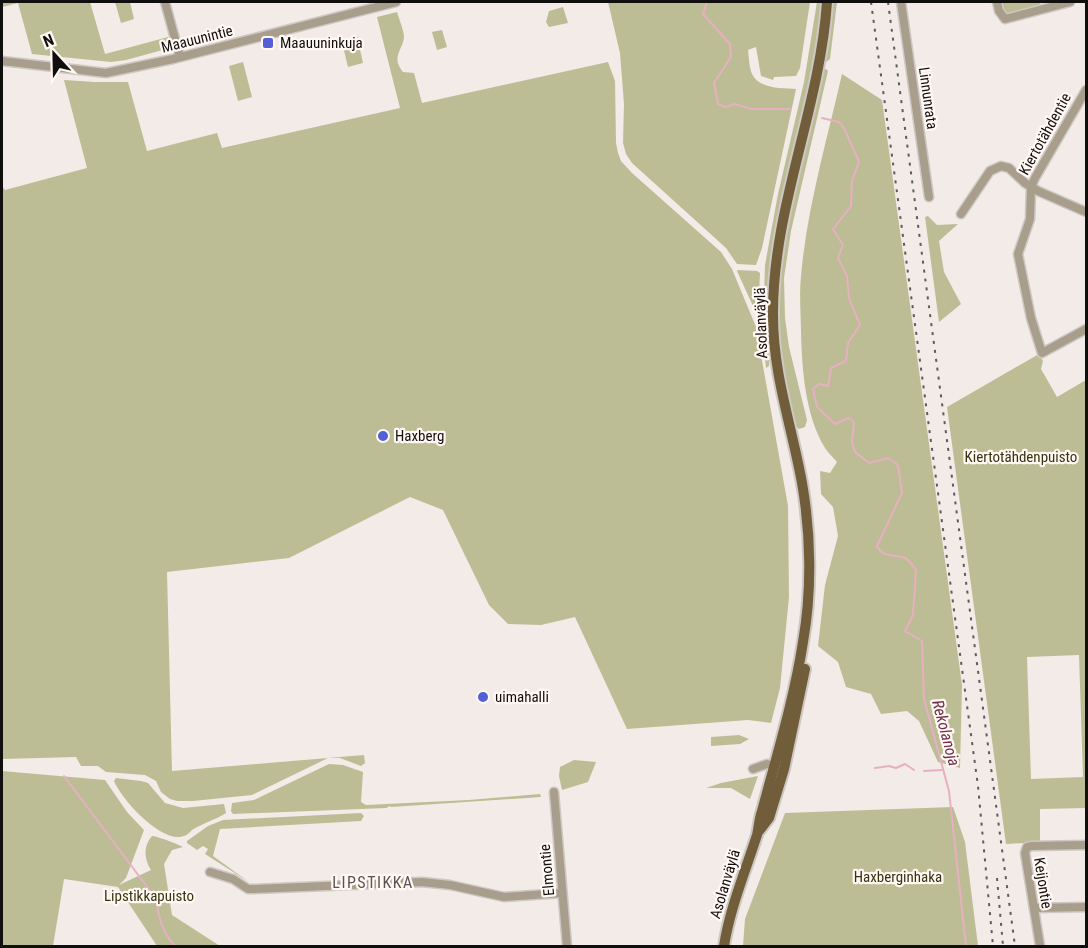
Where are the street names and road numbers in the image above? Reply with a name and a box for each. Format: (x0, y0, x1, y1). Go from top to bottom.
street label: Maauunintie (159, 21, 235, 57)
street label: Linnunrata (915, 66, 941, 130)
street label: Kiertotähdentie (1015, 90, 1075, 178)
street label: Asolanväylä (751, 287, 771, 359)
street label: Elmontie (536, 843, 558, 897)
street label: Asolanväylä (706, 847, 744, 921)
street label: Keijontie (1030, 856, 1056, 910)

